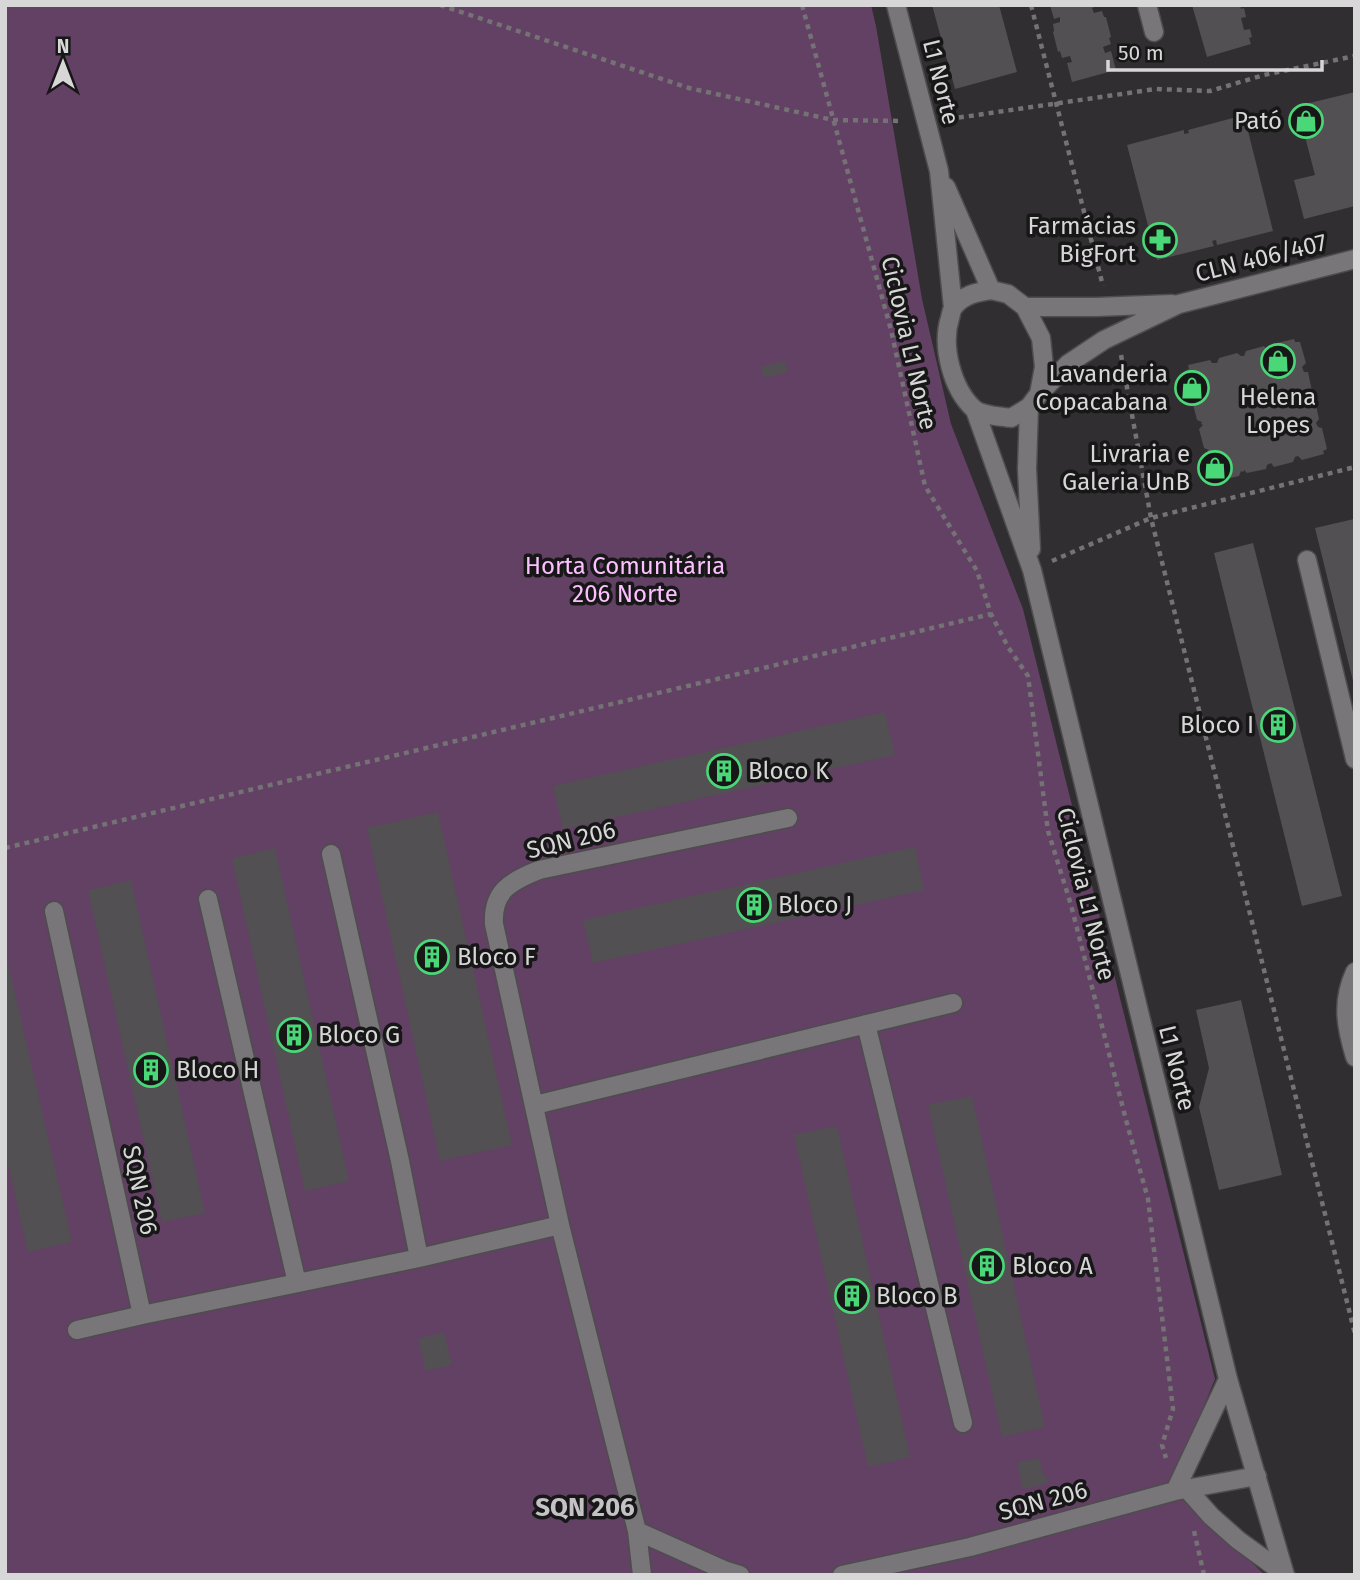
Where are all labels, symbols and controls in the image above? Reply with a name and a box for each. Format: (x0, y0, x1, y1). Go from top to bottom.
north arrow (28, 28, 98, 98)
scale bar (1108, 28, 1322, 72)
text: N (57, 35, 69, 58)
street label: L1 Norte (917, 36, 965, 128)
text: 50 m (1118, 40, 1164, 66)
shop icon: Pató (1287, 102, 1325, 140)
place label: Pató (1234, 107, 1282, 135)
place label: Farmácias BigFort (1027, 212, 1136, 268)
pharmacy icon: Farmácias BigFort (1141, 221, 1179, 259)
street label: CLN 406/407 (1192, 228, 1330, 288)
street label: Ciclovia L1 Norte (875, 253, 943, 433)
shop icon: Helena Lopes (1259, 342, 1297, 380)
place label: Lavanderia Copacabana (1035, 360, 1168, 416)
shop icon: Lavanderia Copacabana (1173, 369, 1211, 407)
place label: Helena Lopes (1240, 383, 1316, 439)
place label: Livraria e Galeria UnB (1062, 440, 1190, 496)
shop icon: Livraria e Galeria UnB (1196, 449, 1234, 487)
park label: Horta Comunitária 206 Norte (525, 552, 725, 608)
building icon: Bloco I (1259, 706, 1297, 744)
place label: Bloco I (1180, 711, 1254, 739)
building icon: Bloco K (705, 752, 743, 790)
place label: Bloco K (748, 757, 830, 785)
street label: Ciclovia L1 Norte (1051, 805, 1121, 983)
street label: SQN 206 (524, 815, 618, 865)
building icon: Bloco J (735, 886, 773, 924)
place label: Bloco J (778, 891, 852, 919)
building icon: Bloco F (413, 938, 451, 976)
place label: Bloco F (457, 943, 536, 971)
building icon: Bloco G (275, 1016, 313, 1054)
place label: Bloco G (318, 1021, 400, 1049)
street label: L1 Norte (1153, 1022, 1201, 1114)
building icon: Bloco H (132, 1051, 170, 1089)
place label: Bloco H (176, 1056, 259, 1084)
street label: SQN 206 (117, 1143, 163, 1237)
building icon: Bloco A (968, 1247, 1006, 1285)
place label: Bloco A (1012, 1252, 1093, 1280)
building icon: Bloco B (833, 1277, 871, 1315)
place label: Bloco B (876, 1282, 957, 1310)
street label: SQN 206 (996, 1476, 1090, 1526)
district label: SQN 206 (535, 1492, 635, 1523)

